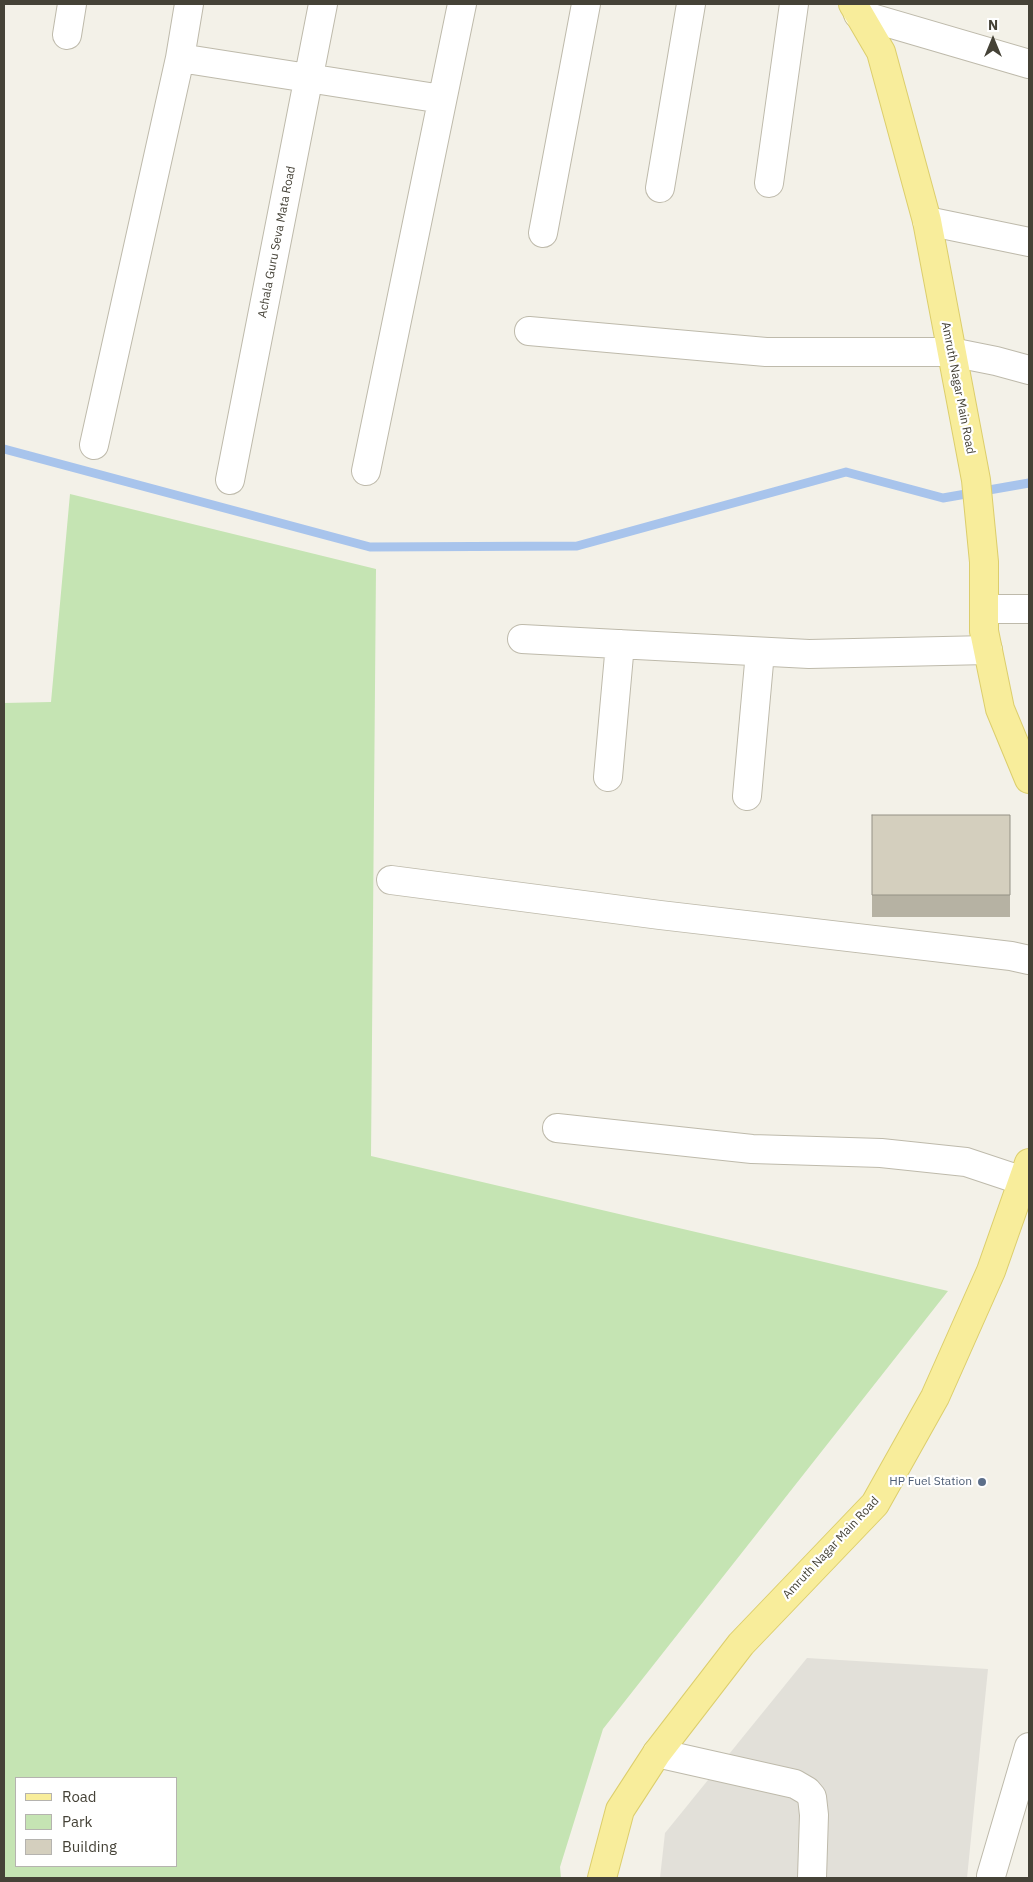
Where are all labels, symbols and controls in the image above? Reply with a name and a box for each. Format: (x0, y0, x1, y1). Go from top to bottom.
north arrow (968, 15, 1018, 65)
text: N (988, 16, 998, 34)
street label: Achala Guru Seva Mata Road (255, 165, 299, 319)
street label: Amruth Nagar Main Road (938, 321, 978, 455)
place label: HP Fuel Station (889, 1475, 972, 1489)
marker: HP Fuel Station (976, 1476, 988, 1488)
street label: Amruth Nagar Main Road (780, 1494, 882, 1602)
legend (15, 1777, 178, 1867)
text: Road (62, 1787, 97, 1806)
text: Park (62, 1812, 92, 1831)
text: Building (62, 1837, 117, 1856)

